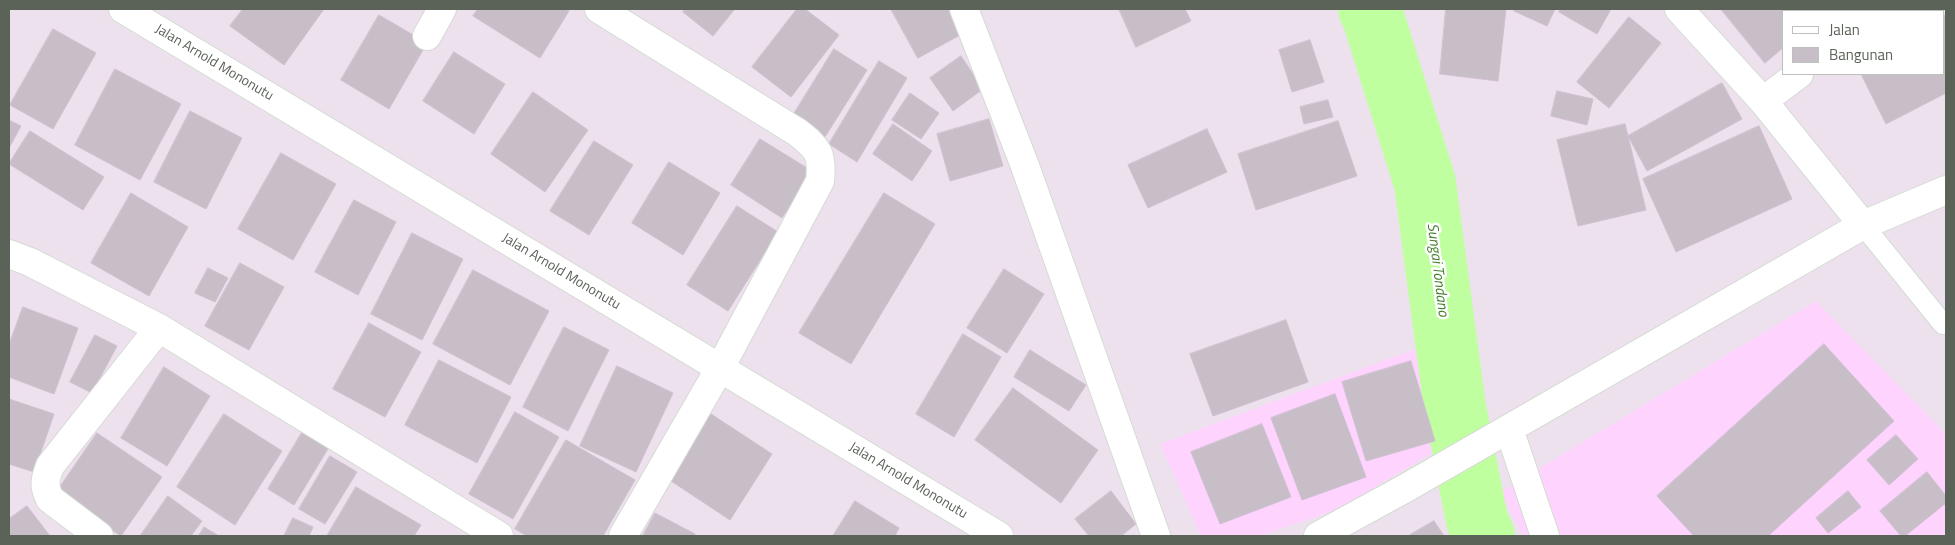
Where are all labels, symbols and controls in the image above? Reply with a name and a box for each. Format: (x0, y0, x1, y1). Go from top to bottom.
legend (1782, 10, 1945, 75)
text: Jalan (1829, 18, 1860, 41)
street label: Jalan Arnold Mononutu (152, 21, 276, 105)
text: Bangunan (1829, 43, 1893, 66)
water label: Sungai Tondano (1422, 222, 1452, 318)
street label: Jalan Arnold Mononutu (499, 230, 623, 314)
street label: Jalan Arnold Mononutu (846, 439, 970, 523)

